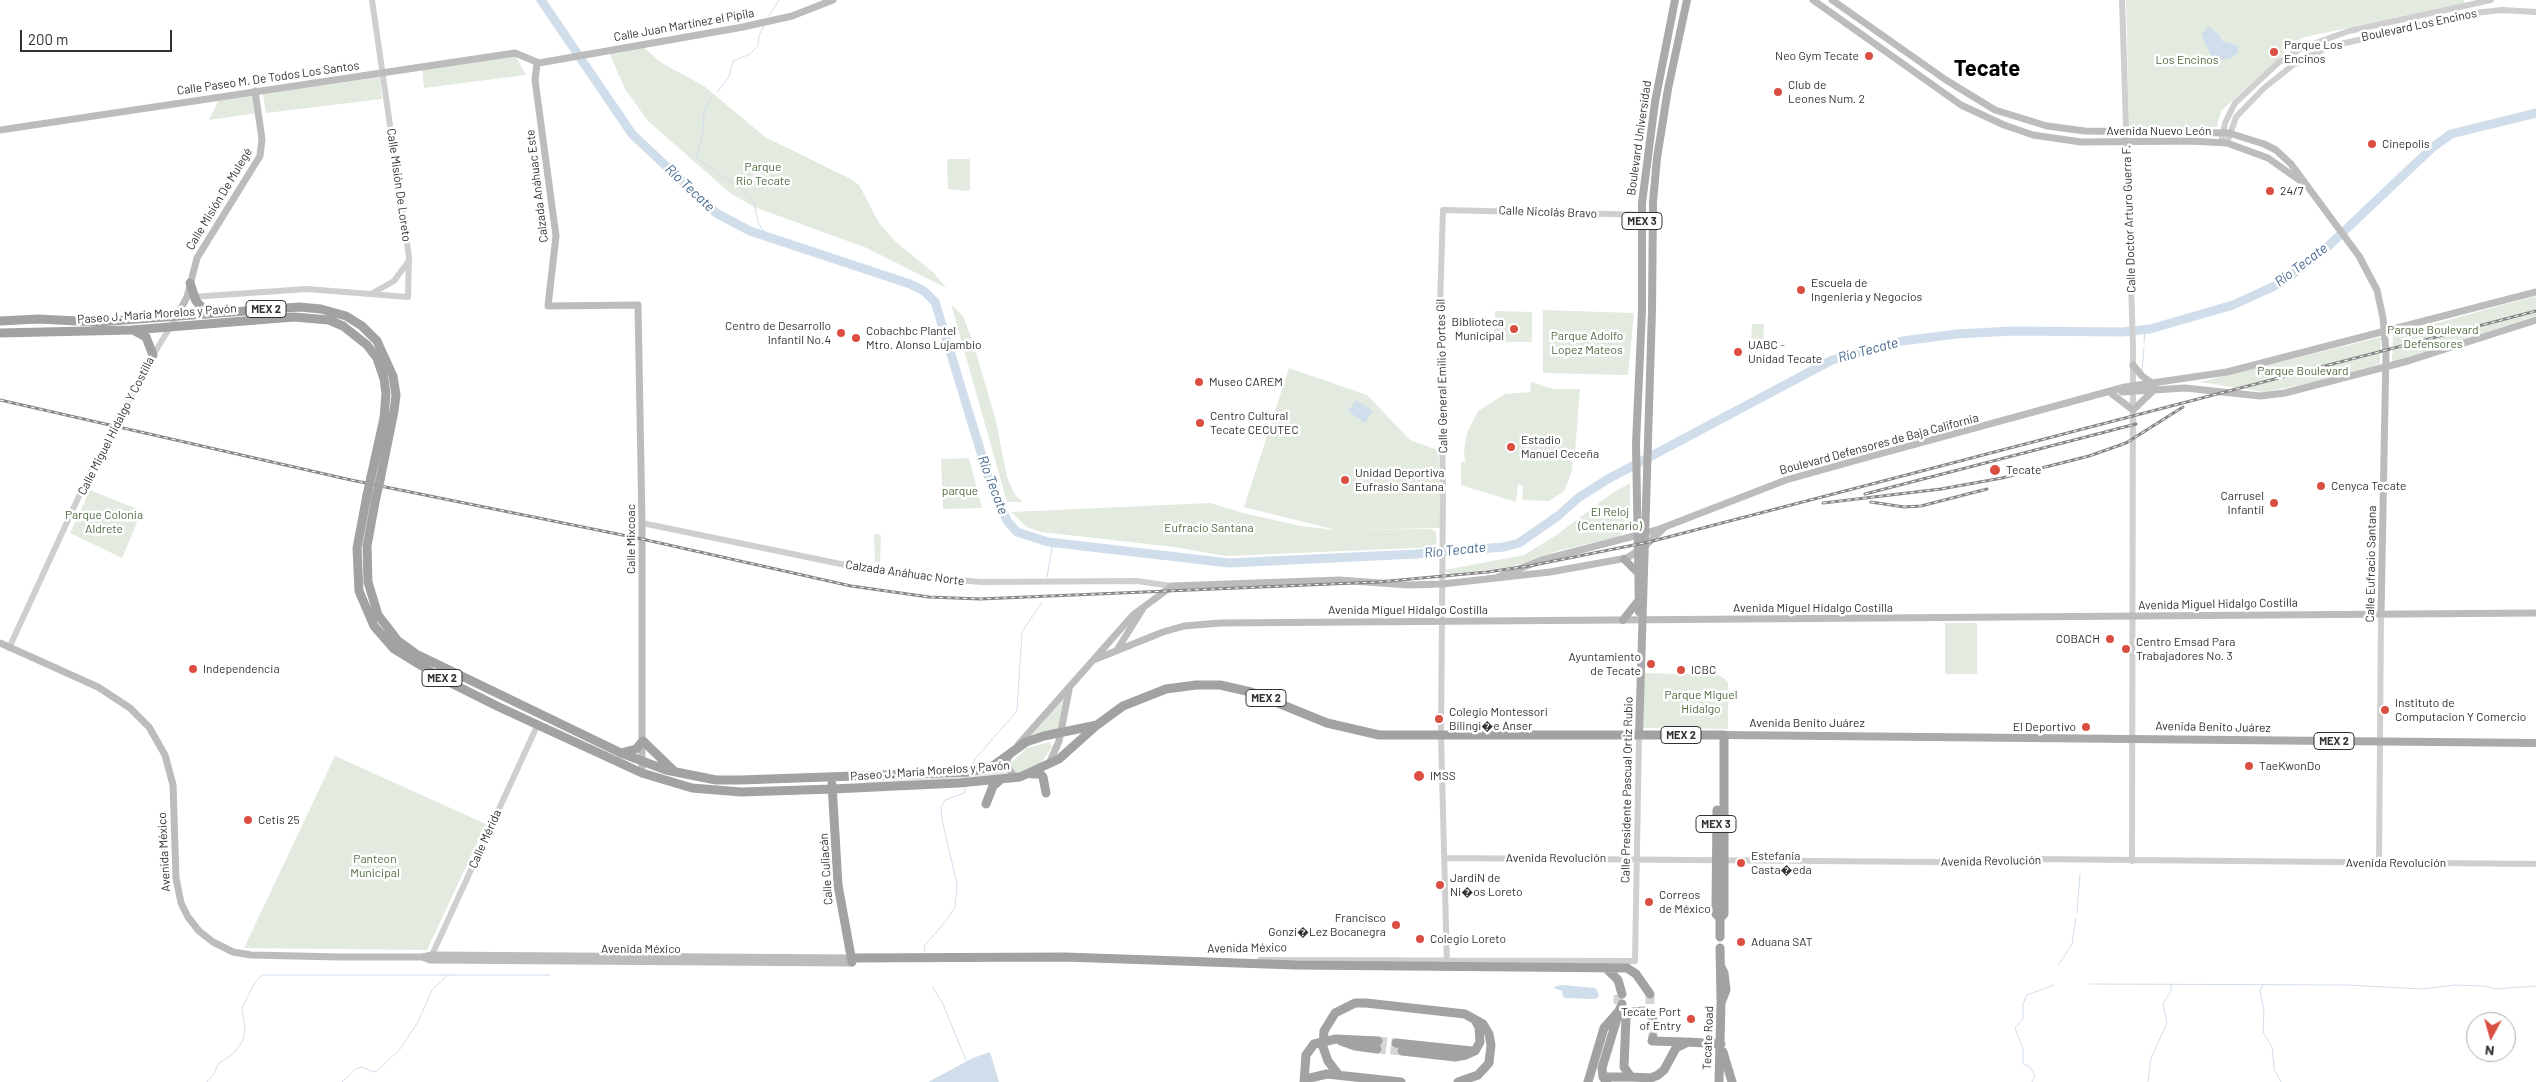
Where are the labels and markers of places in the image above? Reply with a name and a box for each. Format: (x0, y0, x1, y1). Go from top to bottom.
place label: Parque Los Encinos (2284, 38, 2342, 66)
marker: Parque Los Encinos (2268, 46, 2280, 58)
place label: Neo Gym Tecate (1775, 49, 1859, 63)
marker: Neo Gym Tecate (1863, 50, 1875, 62)
place label: Club de Leones Num. 2 (1788, 78, 1865, 106)
marker: Club de Leones Num. 2 (1772, 86, 1784, 98)
place label: Cinepolis (2382, 137, 2430, 151)
marker: Cinepolis (2366, 138, 2378, 150)
place label: 24/7 (2280, 184, 2304, 198)
marker: 24/7 (2264, 185, 2276, 197)
place label: Escuela de Ingenieria y Negocios (1811, 276, 1922, 304)
marker: Escuela de Ingenieria y Negocios (1795, 284, 1807, 296)
place label: Biblioteca Municipal (1452, 315, 1504, 343)
place label: Centro de Desarrollo Infantil No.4 (725, 319, 831, 347)
marker: Biblioteca Municipal (1508, 323, 1520, 335)
place label: Cobachbc Plantel Mtro. Alonso Lujambio (866, 324, 982, 352)
marker: Centro de Desarrollo Infantil No.4 (835, 327, 847, 339)
marker: Cobachbc Plantel Mtro. Alonso Lujambio (850, 332, 862, 344)
place label: UABC - Unidad Tecate (1748, 338, 1822, 366)
marker: UABC - Unidad Tecate (1732, 346, 1744, 358)
place label: Museo CAREM (1209, 375, 1283, 389)
marker: Museo CAREM (1193, 376, 1205, 388)
place label: Centro Cultural Tecate CECUTEC (1210, 409, 1299, 437)
marker: Centro Cultural Tecate CECUTEC (1194, 417, 1206, 429)
place label: Estadio Manuel Ceceña (1521, 433, 1599, 461)
marker: Estadio Manuel Ceceña (1505, 441, 1517, 453)
marker: Tecate (1988, 463, 2002, 477)
place label: Tecate (2006, 463, 2041, 477)
place label: Unidad Deportiva Eufrasio Santana (1355, 466, 1444, 494)
marker: Unidad Deportiva Eufrasio Santana (1339, 474, 1351, 486)
place label: Cenyca Tecate (2331, 479, 2406, 493)
marker: Cenyca Tecate (2315, 480, 2327, 492)
place label: Carrusel Infantil (2221, 489, 2264, 517)
marker: Carrusel Infantil (2268, 497, 2280, 509)
place label: COBACH (2056, 632, 2100, 646)
marker: COBACH (2104, 633, 2116, 645)
place label: Centro Emsad Para Trabajadores No. 3 (2136, 635, 2235, 663)
marker: Centro Emsad Para Trabajadores No. 3 (2120, 643, 2132, 655)
place label: Ayuntamiento de Tecate (1569, 650, 1641, 678)
marker: Ayuntamiento de Tecate (1645, 658, 1657, 670)
place label: Independencia (203, 662, 280, 676)
marker: Independencia (187, 663, 199, 675)
place label: ICBC (1691, 663, 1716, 677)
marker: ICBC (1675, 664, 1687, 676)
place label: Instituto de Computacion Y Comercio (2395, 696, 2526, 724)
marker: Instituto de Computacion Y Comercio (2379, 704, 2391, 716)
place label: Colegio Montessori Bilingi�e Anser (1449, 705, 1548, 733)
marker: Colegio Montessori Bilingi�e Anser (1433, 713, 1445, 725)
place label: El Deportivo (2013, 720, 2076, 734)
marker: El Deportivo (2080, 721, 2092, 733)
place label: TaeKwonDo (2259, 759, 2321, 773)
marker: TaeKwonDo (2243, 760, 2255, 772)
marker: IMSS (1412, 769, 1426, 783)
place label: IMSS (1430, 769, 1456, 783)
place label: Cetis 25 (258, 813, 300, 827)
marker: Cetis 25 (242, 814, 254, 826)
place label: Estefania Casta�eda (1751, 849, 1812, 877)
marker: Estefania Casta�eda (1735, 857, 1747, 869)
place label: JardiN de Ni�os Loreto (1450, 871, 1523, 899)
marker: JardiN de Ni�os Loreto (1434, 879, 1446, 891)
place label: Correos de México (1659, 888, 1711, 916)
marker: Correos de México (1643, 896, 1655, 908)
place label: Francisco Gonzi�Lez Bocanegra (1268, 911, 1386, 939)
marker: Francisco Gonzi�Lez Bocanegra (1390, 919, 1402, 931)
place label: Colegio Loreto (1430, 932, 1506, 946)
marker: Colegio Loreto (1414, 933, 1426, 945)
place label: Aduana SAT (1751, 935, 1813, 949)
marker: Aduana SAT (1735, 936, 1747, 948)
place label: Tecate Port of Entry (1621, 1005, 1681, 1033)
marker: Tecate Port of Entry (1685, 1013, 1697, 1025)

